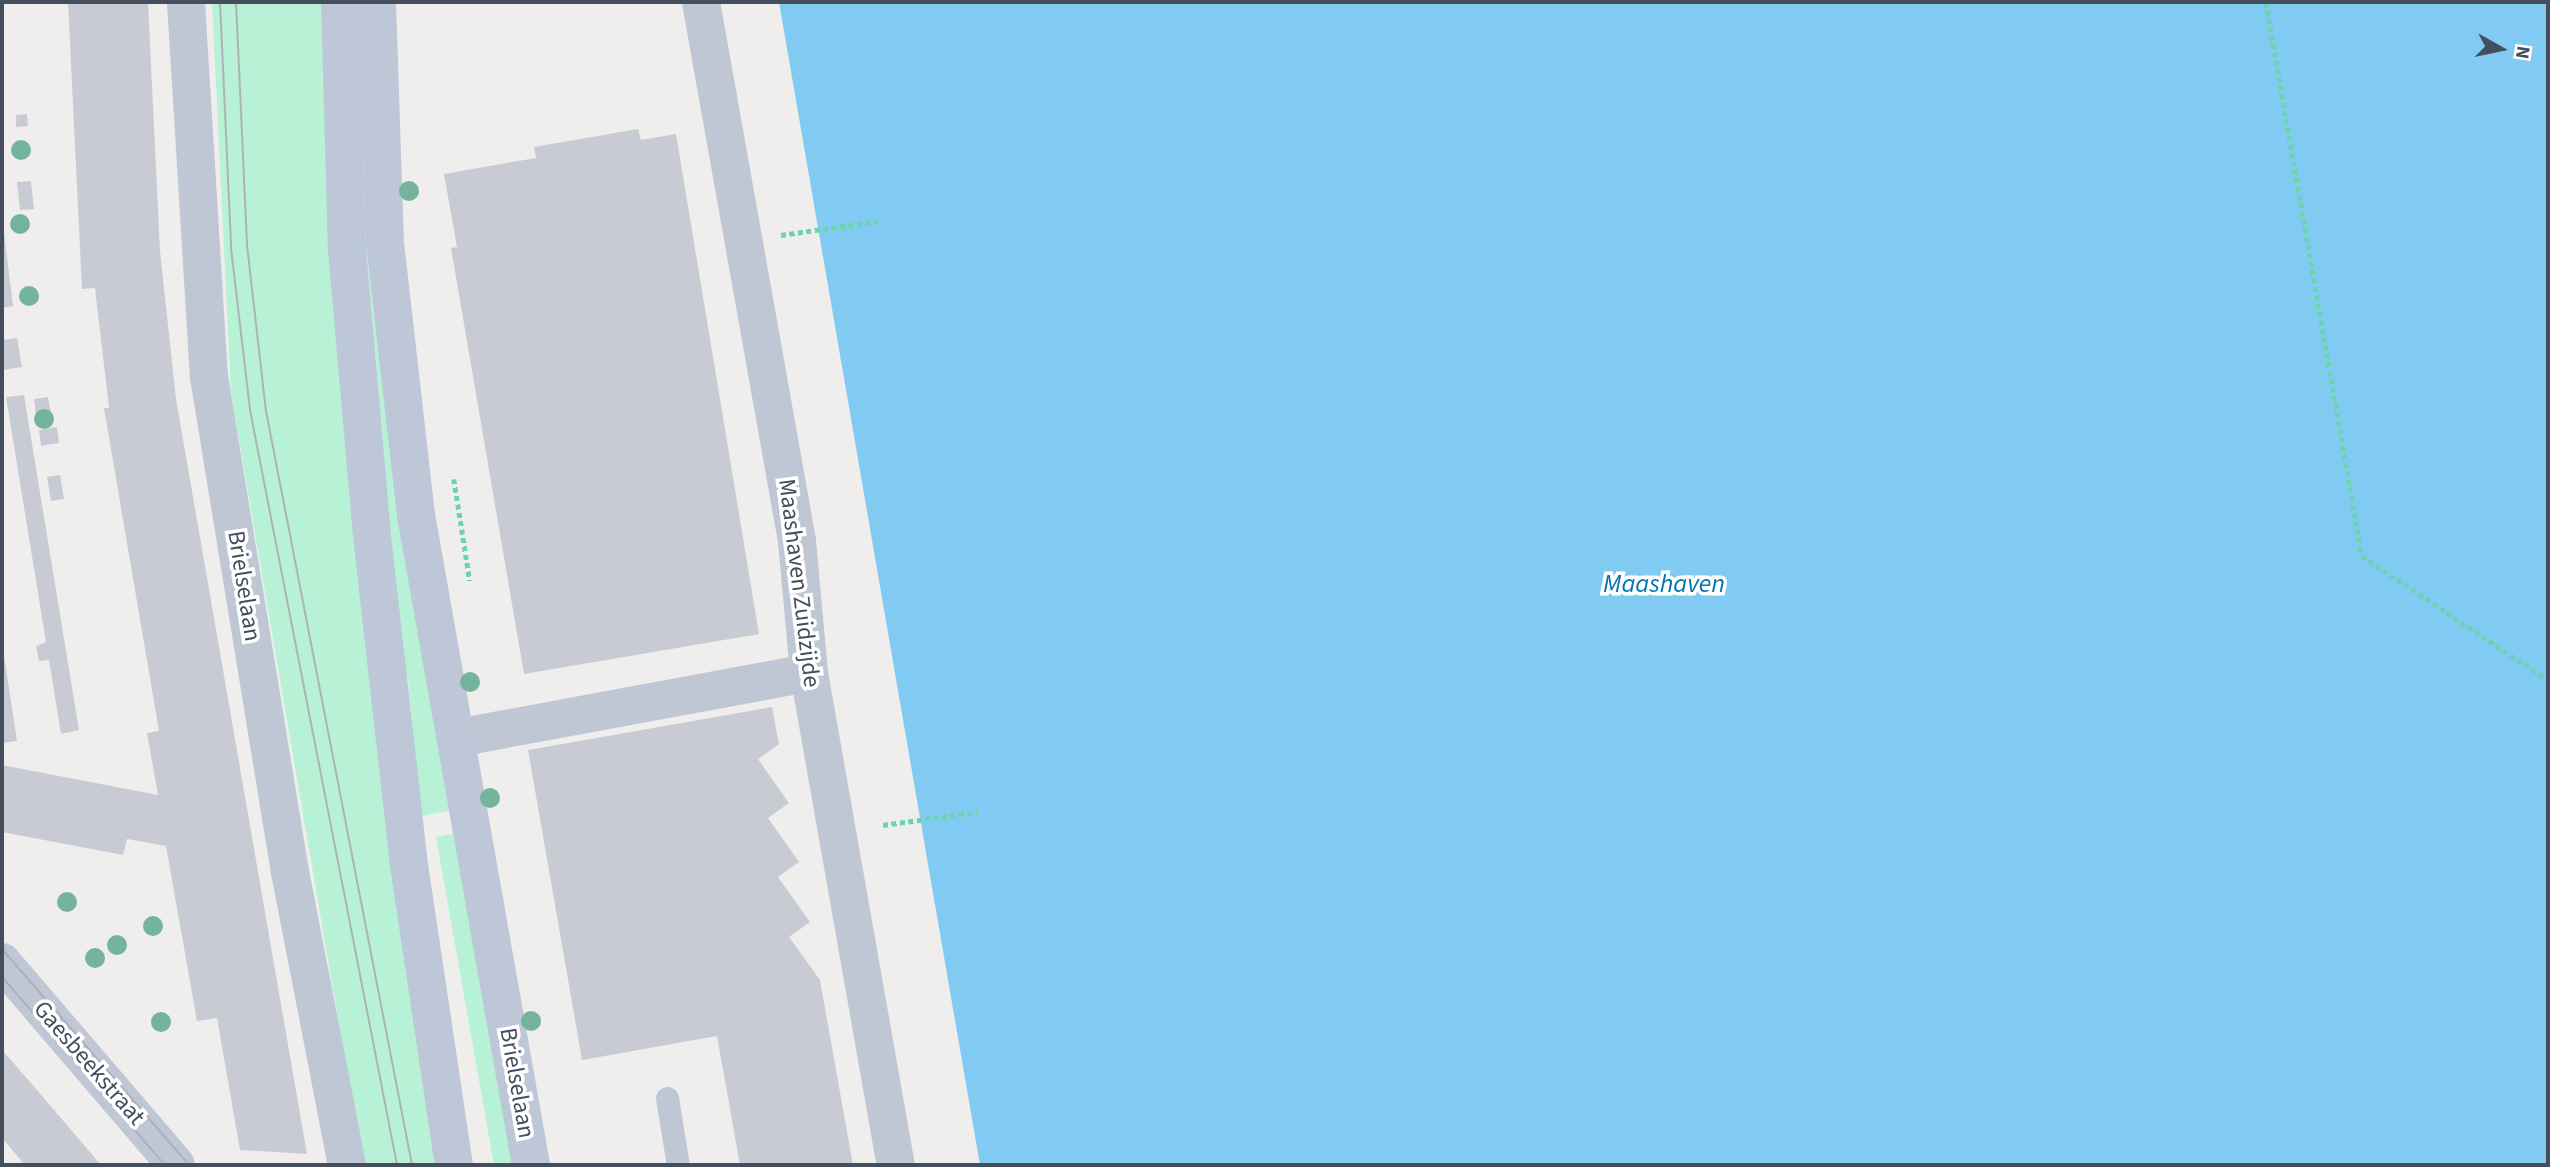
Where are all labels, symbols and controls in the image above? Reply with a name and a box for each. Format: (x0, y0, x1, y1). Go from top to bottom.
north arrow (2466, 14, 2536, 84)
text: N (2508, 44, 2537, 61)
street label: Maashaven Zuidzijde (772, 477, 826, 689)
street label: Brielselaan (221, 529, 267, 643)
water label: Maashaven (1603, 568, 1725, 600)
street label: Gaesbeekstraat (27, 995, 151, 1131)
street label: Brielselaan (493, 1025, 541, 1141)

